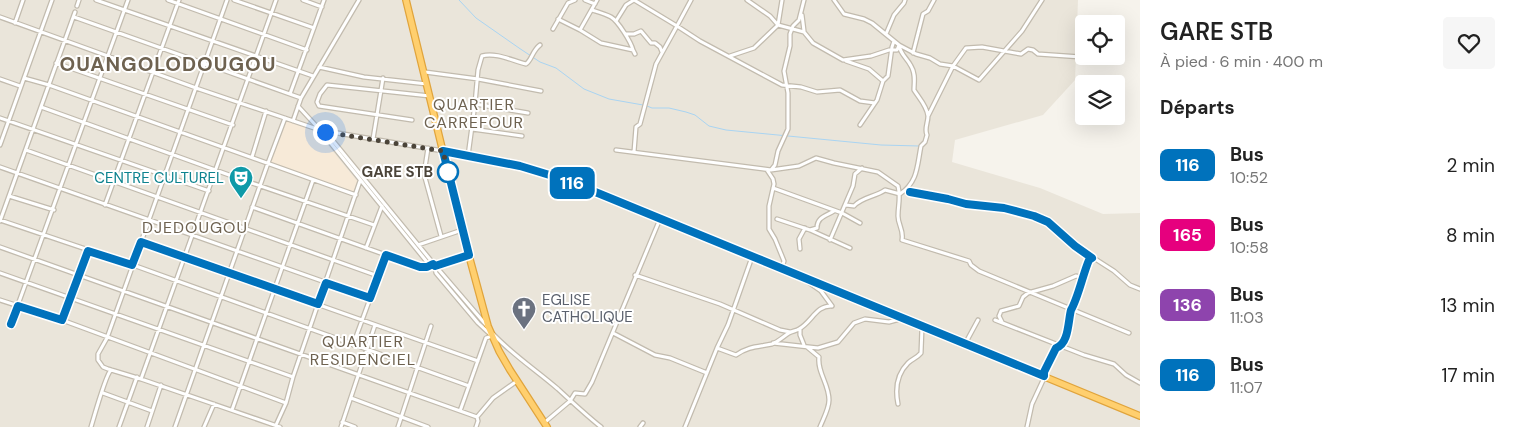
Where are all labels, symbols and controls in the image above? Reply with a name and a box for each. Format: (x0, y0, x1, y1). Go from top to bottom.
map controls (1075, 15, 1125, 125)
button: locate (1075, 15, 1125, 65)
text: GARE STB (1160, 16, 1273, 47)
button: heart (1443, 17, 1495, 69)
district label: OUANGOLODOUGOU (60, 51, 276, 77)
text: À pied · 6 min · 400 m (1160, 51, 1323, 72)
button: layers (1075, 75, 1125, 125)
district label: QUARTIER CARREFOUR (424, 94, 524, 133)
text: Départs (1160, 95, 1235, 120)
your location (313, 120, 338, 145)
text: Bus (1230, 142, 1264, 167)
text: 116 (1175, 153, 1200, 177)
text: 2 min (1447, 153, 1495, 178)
marker: GARE STB (437, 161, 459, 183)
place label: GARE STB (361, 162, 433, 182)
theatre icon: CENTRE CULTUREL (228, 165, 254, 199)
line badge: 116 (543, 167, 601, 199)
text: 10:52 (1230, 167, 1268, 188)
place label: CENTRE CULTUREL (94, 168, 224, 188)
text: 116 (560, 171, 584, 195)
text: Bus (1230, 212, 1264, 237)
district label: DJEDOUGOU (142, 217, 248, 238)
text: 165 (1173, 223, 1202, 247)
text: 8 min (1446, 223, 1495, 248)
text: 10:58 (1230, 237, 1269, 258)
text: Bus (1230, 282, 1264, 307)
place label: EGLISE CATHOLIQUE (542, 290, 633, 327)
text: 136 (1173, 293, 1202, 317)
text: 13 min (1440, 293, 1495, 318)
church icon: EGLISE CATHOLIQUE (511, 296, 537, 330)
text: 11:03 (1230, 307, 1264, 328)
district label: QUARTIER RESIDENCIEL (310, 331, 416, 370)
text: Bus (1230, 352, 1264, 377)
text: 116 (1175, 363, 1200, 387)
text: 17 min (1441, 363, 1495, 388)
text: 11:07 (1230, 377, 1262, 398)

